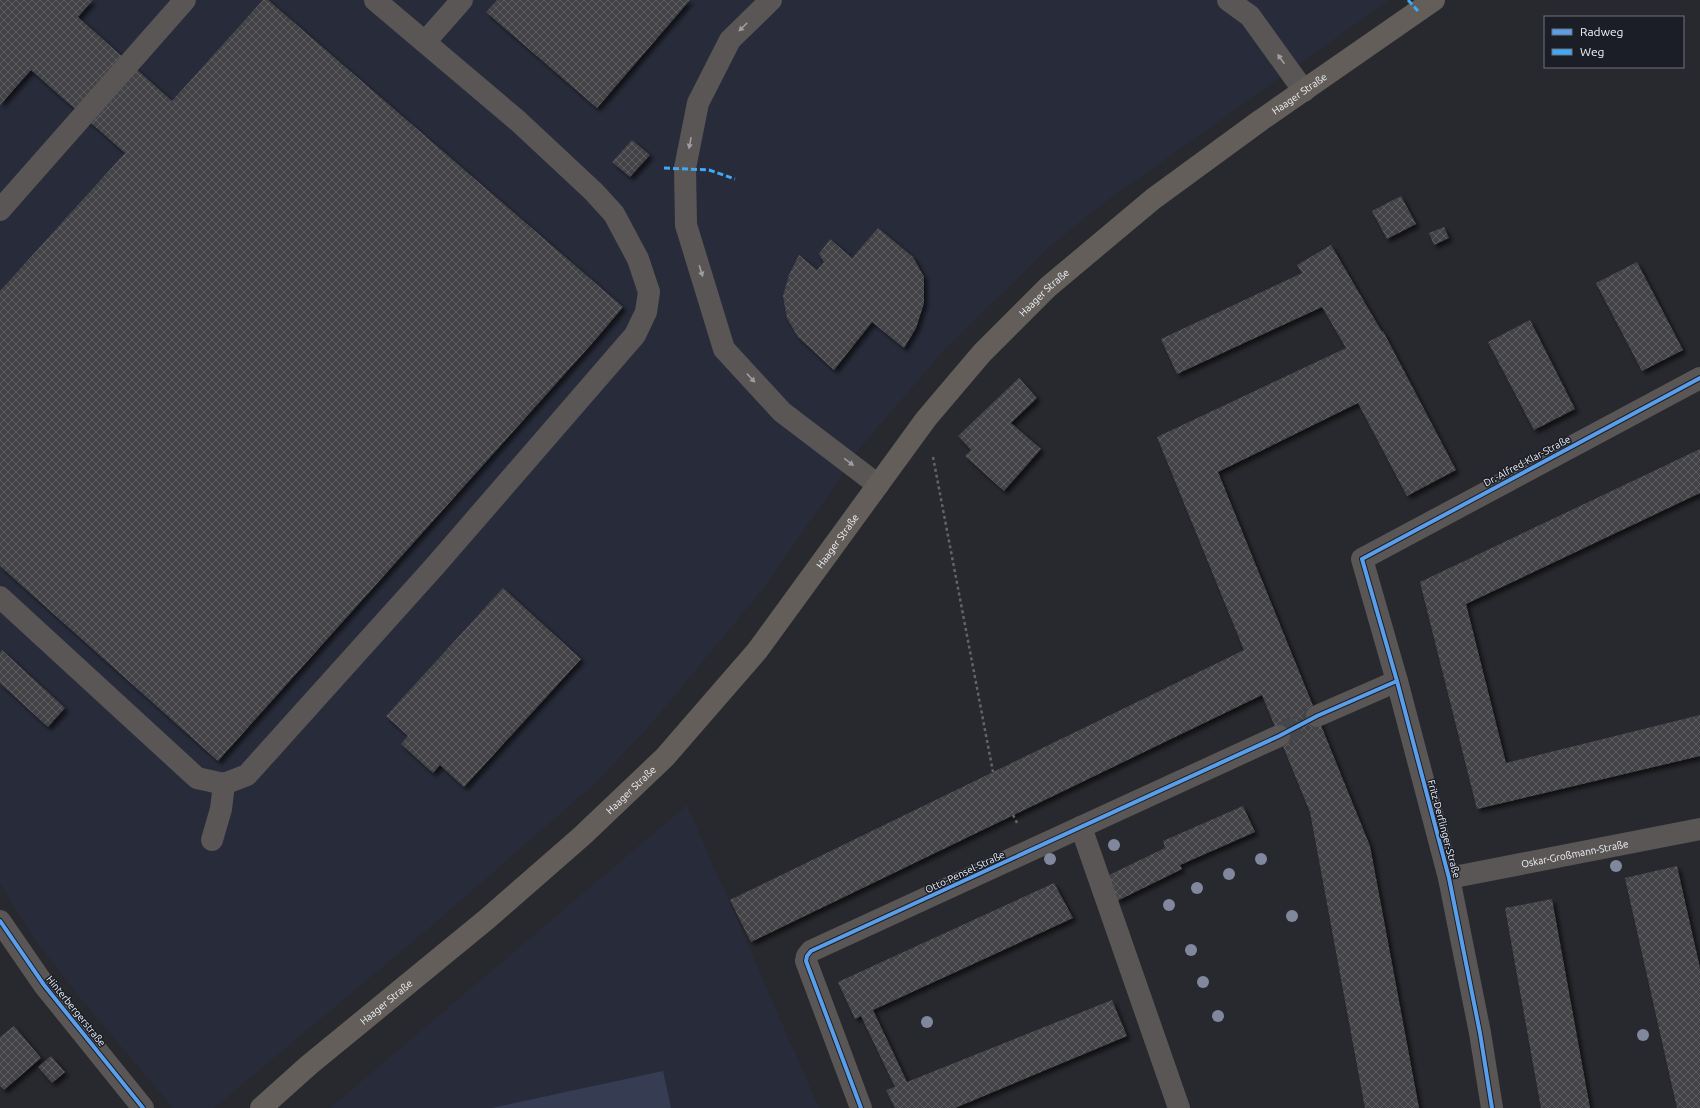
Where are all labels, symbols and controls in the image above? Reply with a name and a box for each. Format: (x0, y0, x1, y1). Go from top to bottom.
legend (1544, 16, 1684, 68)
one-way arrow (738, 23, 748, 32)
text: Radweg (1580, 25, 1623, 38)
text: Weg (1580, 45, 1604, 58)
one-way arrow (1277, 54, 1285, 64)
street label: Haager Straße (1270, 71, 1329, 116)
one-way arrow (686, 137, 692, 150)
one-way arrow (698, 265, 704, 277)
street label: Haager Straße (1017, 266, 1071, 318)
one-way arrow (746, 373, 755, 383)
street label: Dr.-Alfred-Klar-Straße (1482, 433, 1572, 489)
one-way arrow (843, 458, 854, 467)
street label: Haager Straße (814, 512, 861, 570)
street label: Haager Straße (604, 764, 658, 816)
street label: Fritz-Derflinger-Straße (1426, 779, 1462, 879)
street label: Oskar-Großmann-Straße (1520, 838, 1629, 869)
street label: Otto-Pensel-Straße (924, 849, 1006, 895)
street label: Hinterbergerstraße (44, 974, 108, 1048)
street label: Haager Straße (358, 977, 414, 1027)

